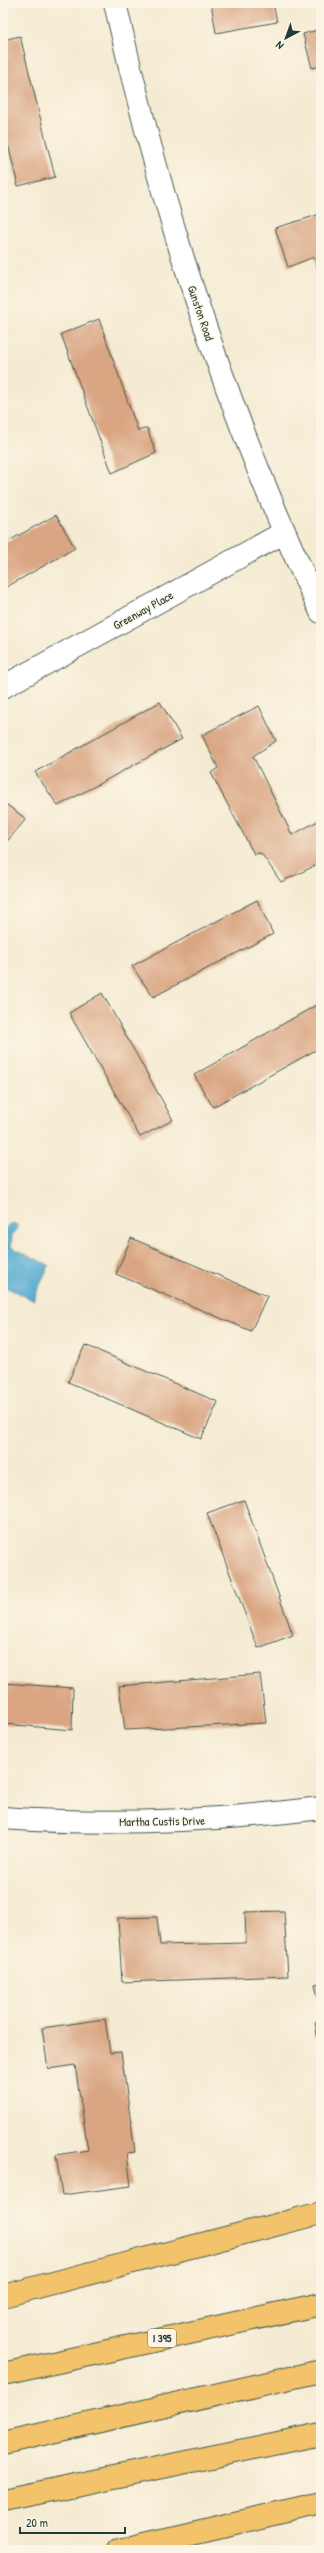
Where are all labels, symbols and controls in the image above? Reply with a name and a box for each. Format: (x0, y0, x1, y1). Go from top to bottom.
north arrow (266, 18, 306, 58)
text: N (273, 38, 286, 53)
street label: Gunston Road (184, 283, 218, 343)
street label: Greenway Place (110, 586, 176, 634)
street label: Martha Custis Drive (119, 1812, 205, 1830)
road number: I 395 (148, 2329, 176, 2347)
scale bar (20, 2509, 125, 2535)
text: 20 m (26, 2514, 48, 2531)

